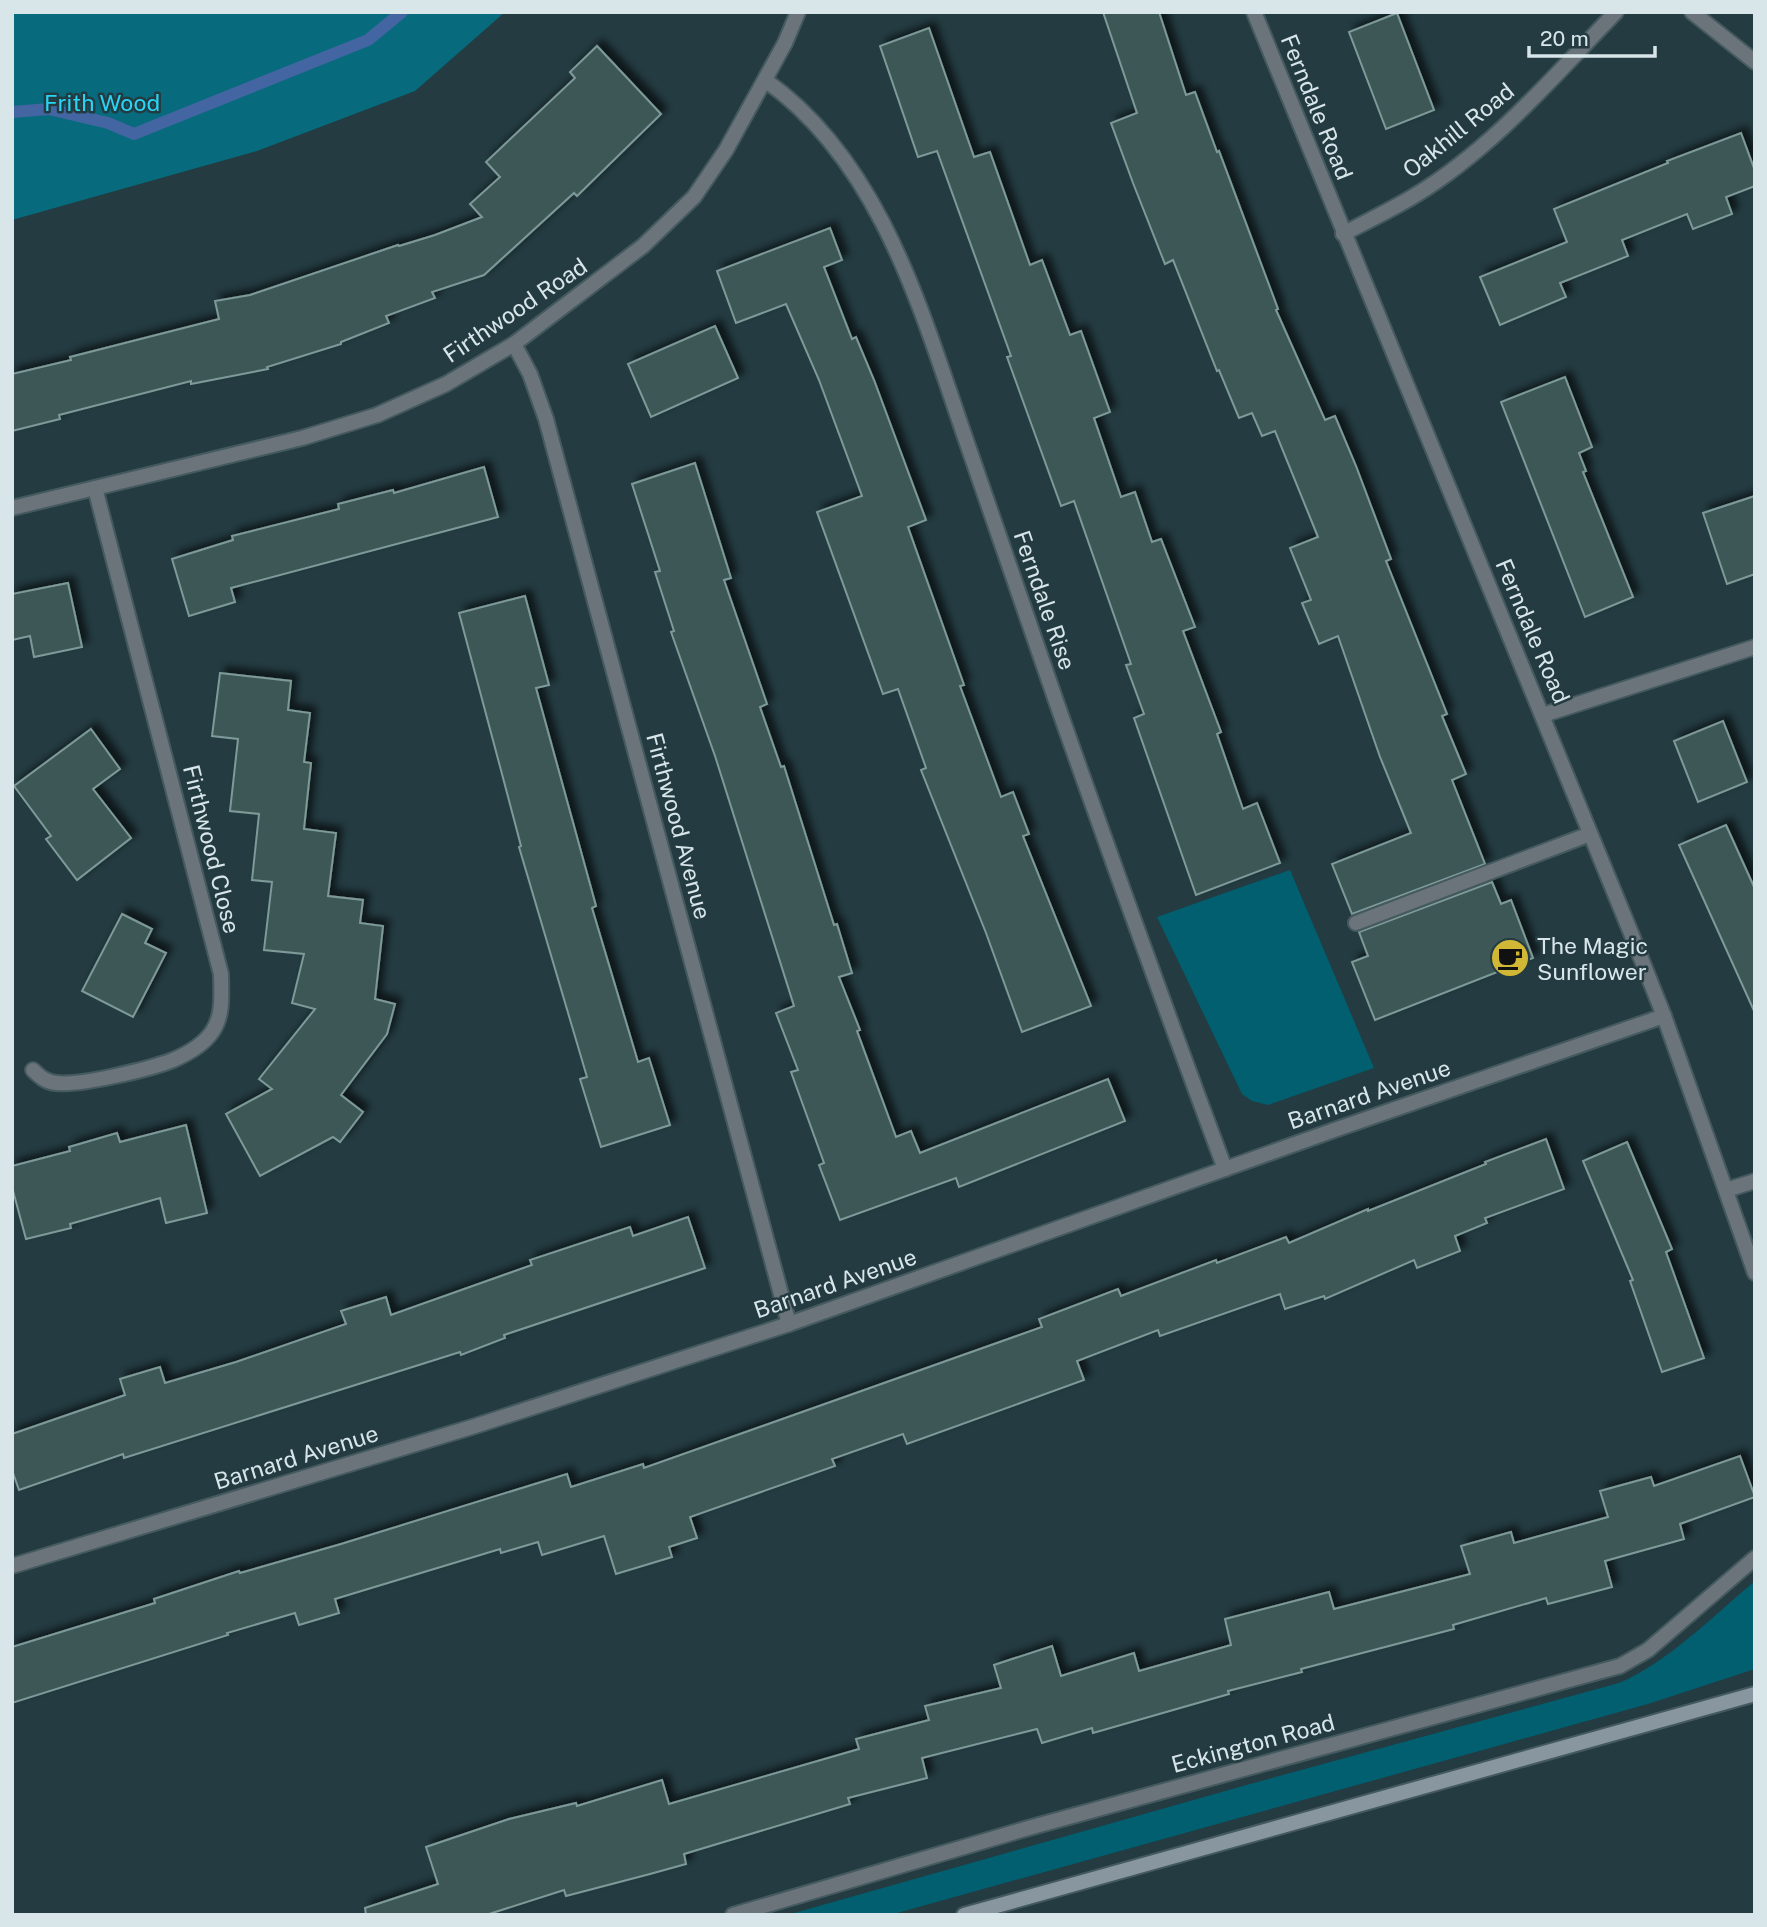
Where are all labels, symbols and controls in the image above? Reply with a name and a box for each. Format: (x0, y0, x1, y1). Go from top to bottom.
scale bar (1529, 14, 1655, 58)
text: 20 m (1540, 26, 1589, 51)
street label: Ferndale Road (1276, 30, 1358, 184)
street label: Oakhill Road (1397, 77, 1519, 183)
park label: Frith Wood (44, 89, 160, 116)
street label: Firthwood Road (438, 252, 592, 368)
street label: Ferndale Rise (1009, 527, 1081, 673)
street label: Ferndale Road (1490, 555, 1576, 707)
street label: Firthwood Avenue (641, 730, 717, 922)
street label: Firthwood Close (178, 762, 246, 936)
place label: The Magic Sunflower (1537, 932, 1648, 985)
cafe icon: The Magic Sunflower (1489, 937, 1531, 979)
street label: Barnard Avenue (1284, 1054, 1454, 1134)
street label: Barnard Avenue (750, 1243, 920, 1323)
street label: Barnard Avenue (211, 1419, 381, 1495)
street label: Eckington Road (1168, 1708, 1338, 1778)

